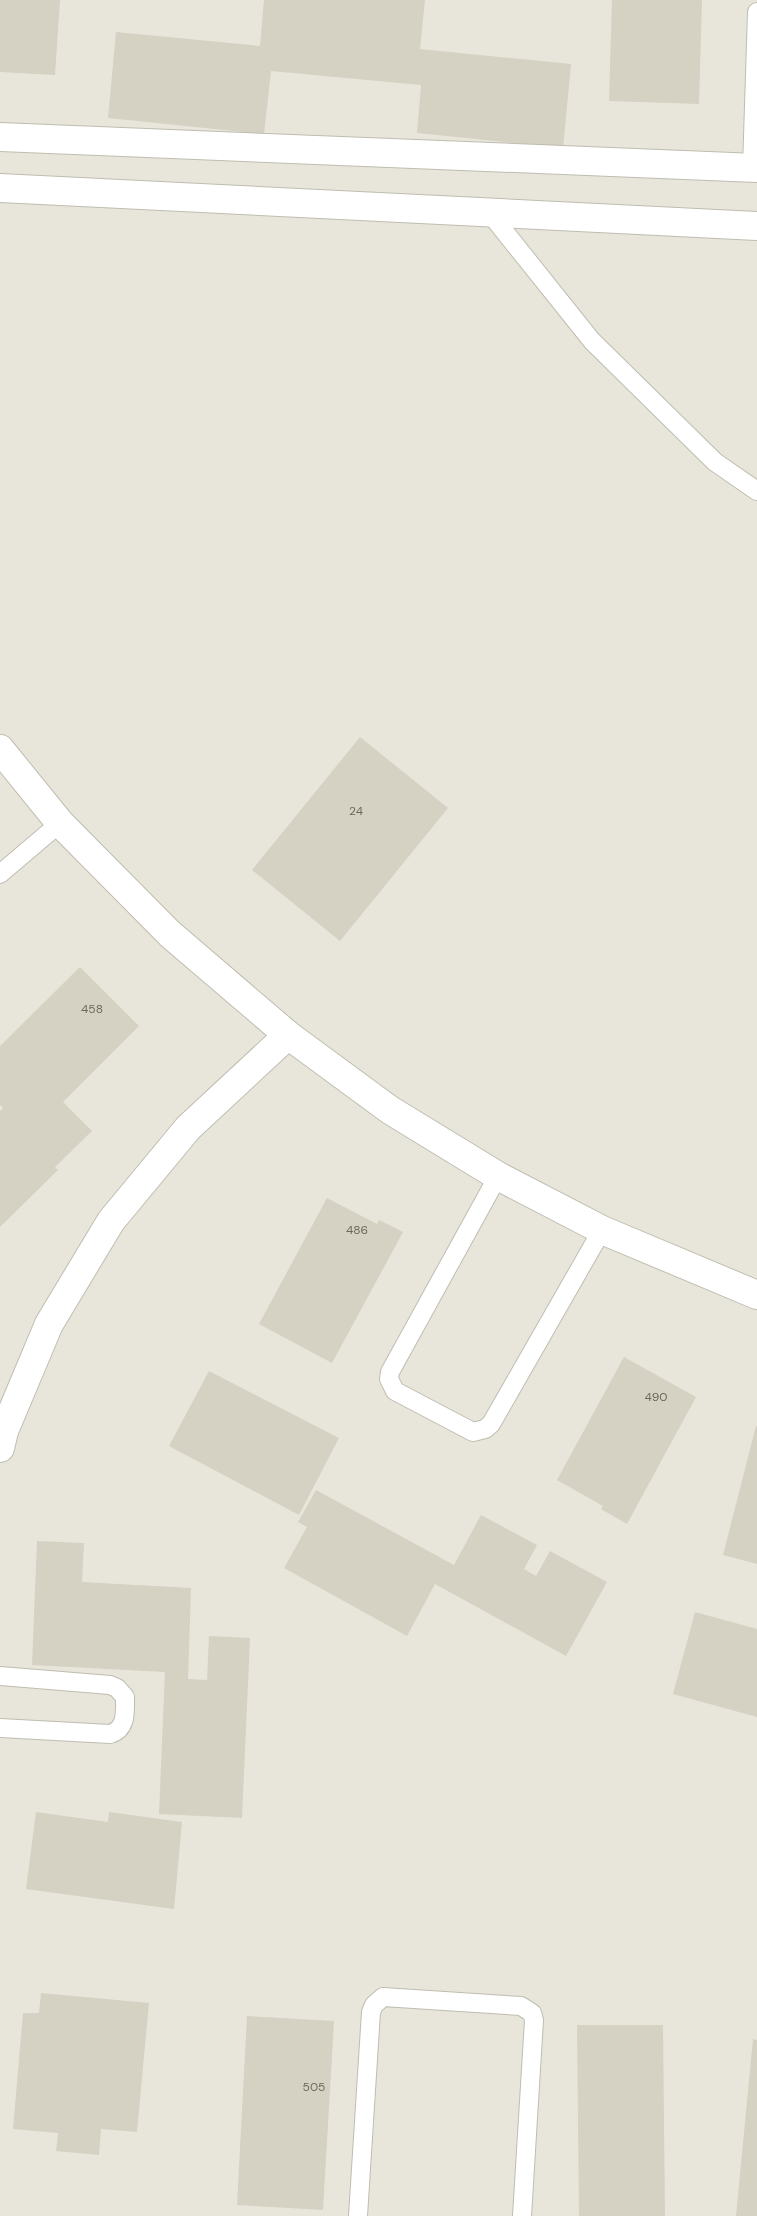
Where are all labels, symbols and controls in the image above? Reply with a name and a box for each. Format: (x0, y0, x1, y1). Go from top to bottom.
house number: 24 (349, 803, 363, 819)
house number: 458 (81, 1001, 103, 1017)
house number: 486 (346, 1222, 368, 1238)
house number: 490 (644, 1389, 668, 1405)
house number: 505 (303, 2079, 325, 2095)

